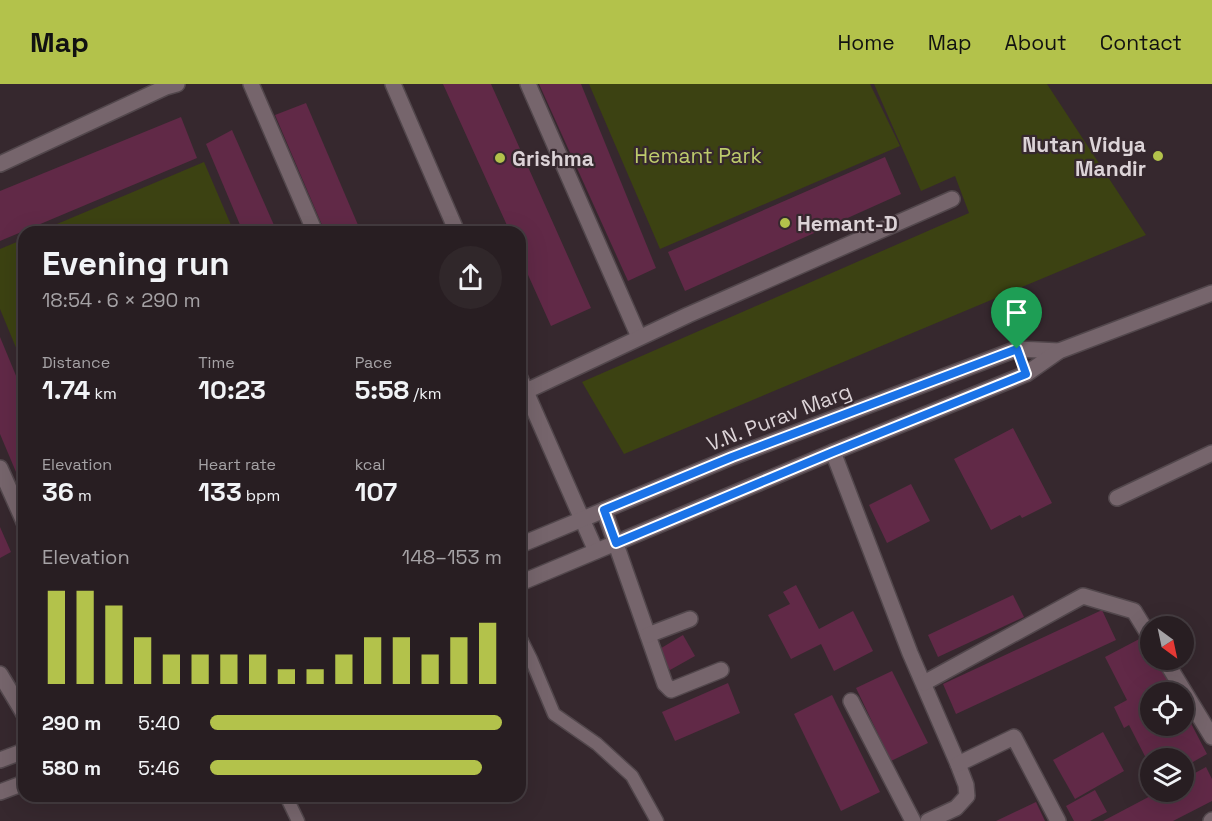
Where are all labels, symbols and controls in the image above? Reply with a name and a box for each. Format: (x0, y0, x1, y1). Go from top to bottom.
text: Map (30, 24, 89, 60)
text: Home (837, 29, 895, 56)
text: Map (928, 29, 972, 56)
text: About (1005, 29, 1067, 56)
text: Contact (1100, 29, 1182, 56)
place label: Nutan Vidya Mandir (1022, 131, 1146, 182)
park label: Hemant Park (634, 142, 762, 169)
place label: Grishma (512, 145, 594, 172)
marker: Nutan Vidya Mandir (1151, 149, 1165, 163)
marker: Grishma (493, 151, 507, 165)
place label: Hemant-D (797, 210, 898, 237)
marker: Hemant-D (778, 216, 792, 230)
text: Evening run (42, 243, 230, 285)
button: share (439, 246, 502, 309)
text: 18:54 · 6 × 290 m (42, 287, 201, 313)
pin (991, 287, 1042, 349)
icon: arrive (1000, 296, 1033, 329)
text: Distance (42, 352, 110, 373)
text: Time (198, 352, 235, 373)
text: Pace (355, 352, 392, 373)
text: 1.74 (42, 373, 90, 407)
text: 10:23 (198, 373, 266, 407)
text: 5:58 (355, 373, 409, 407)
street label: V.N. Purav Marg (703, 377, 855, 457)
text: km (90, 383, 117, 404)
text: /km (409, 383, 442, 404)
text: Elevation (42, 454, 112, 475)
text: Heart rate (198, 454, 276, 475)
text: kcal (355, 454, 386, 475)
text: 36 (42, 475, 74, 509)
text: 133 (198, 475, 242, 509)
text: 107 (355, 475, 397, 509)
text: m (74, 485, 92, 506)
text: bpm (242, 485, 280, 506)
text: Elevation (42, 544, 130, 570)
text: 148–153 m (402, 544, 502, 570)
north arrow (1140, 616, 1194, 670)
map controls (1140, 616, 1194, 802)
button: locate (1140, 682, 1194, 736)
text: 290 m (42, 710, 101, 736)
text: 5:40 (138, 710, 180, 736)
button: layers (1140, 748, 1194, 802)
text: 580 m (42, 755, 101, 781)
text: 5:46 (138, 755, 180, 781)

